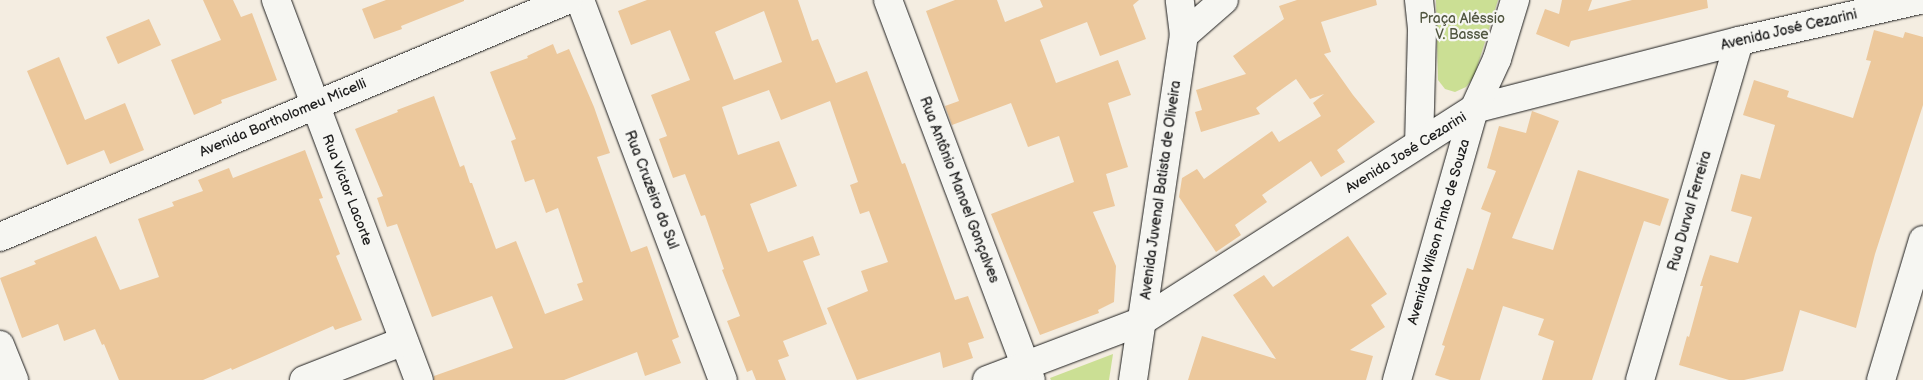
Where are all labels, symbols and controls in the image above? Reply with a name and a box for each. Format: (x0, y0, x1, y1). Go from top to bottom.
street label: Avenida José Cezarini (1719, 6, 1859, 54)
park label: Praça Aléssio V. Basse (1419, 11, 1505, 44)
street label: Avenida Bartholomeu Micelli (197, 75, 369, 161)
street label: Avenida Juvenal Batista de Oliveira (1137, 79, 1185, 301)
street label: Rua Antônio Manoel Gonçalves (916, 94, 1002, 286)
street label: Avenida José Cezarini (1342, 109, 1470, 197)
street label: Rua Cruzeiro do Sul (621, 128, 681, 252)
street label: Rua Victor Lacorte (318, 132, 376, 248)
street label: Avenida Wilson Pinto de Souza (1404, 137, 1474, 327)
street label: Rua Durval Ferreira (1665, 149, 1715, 273)

